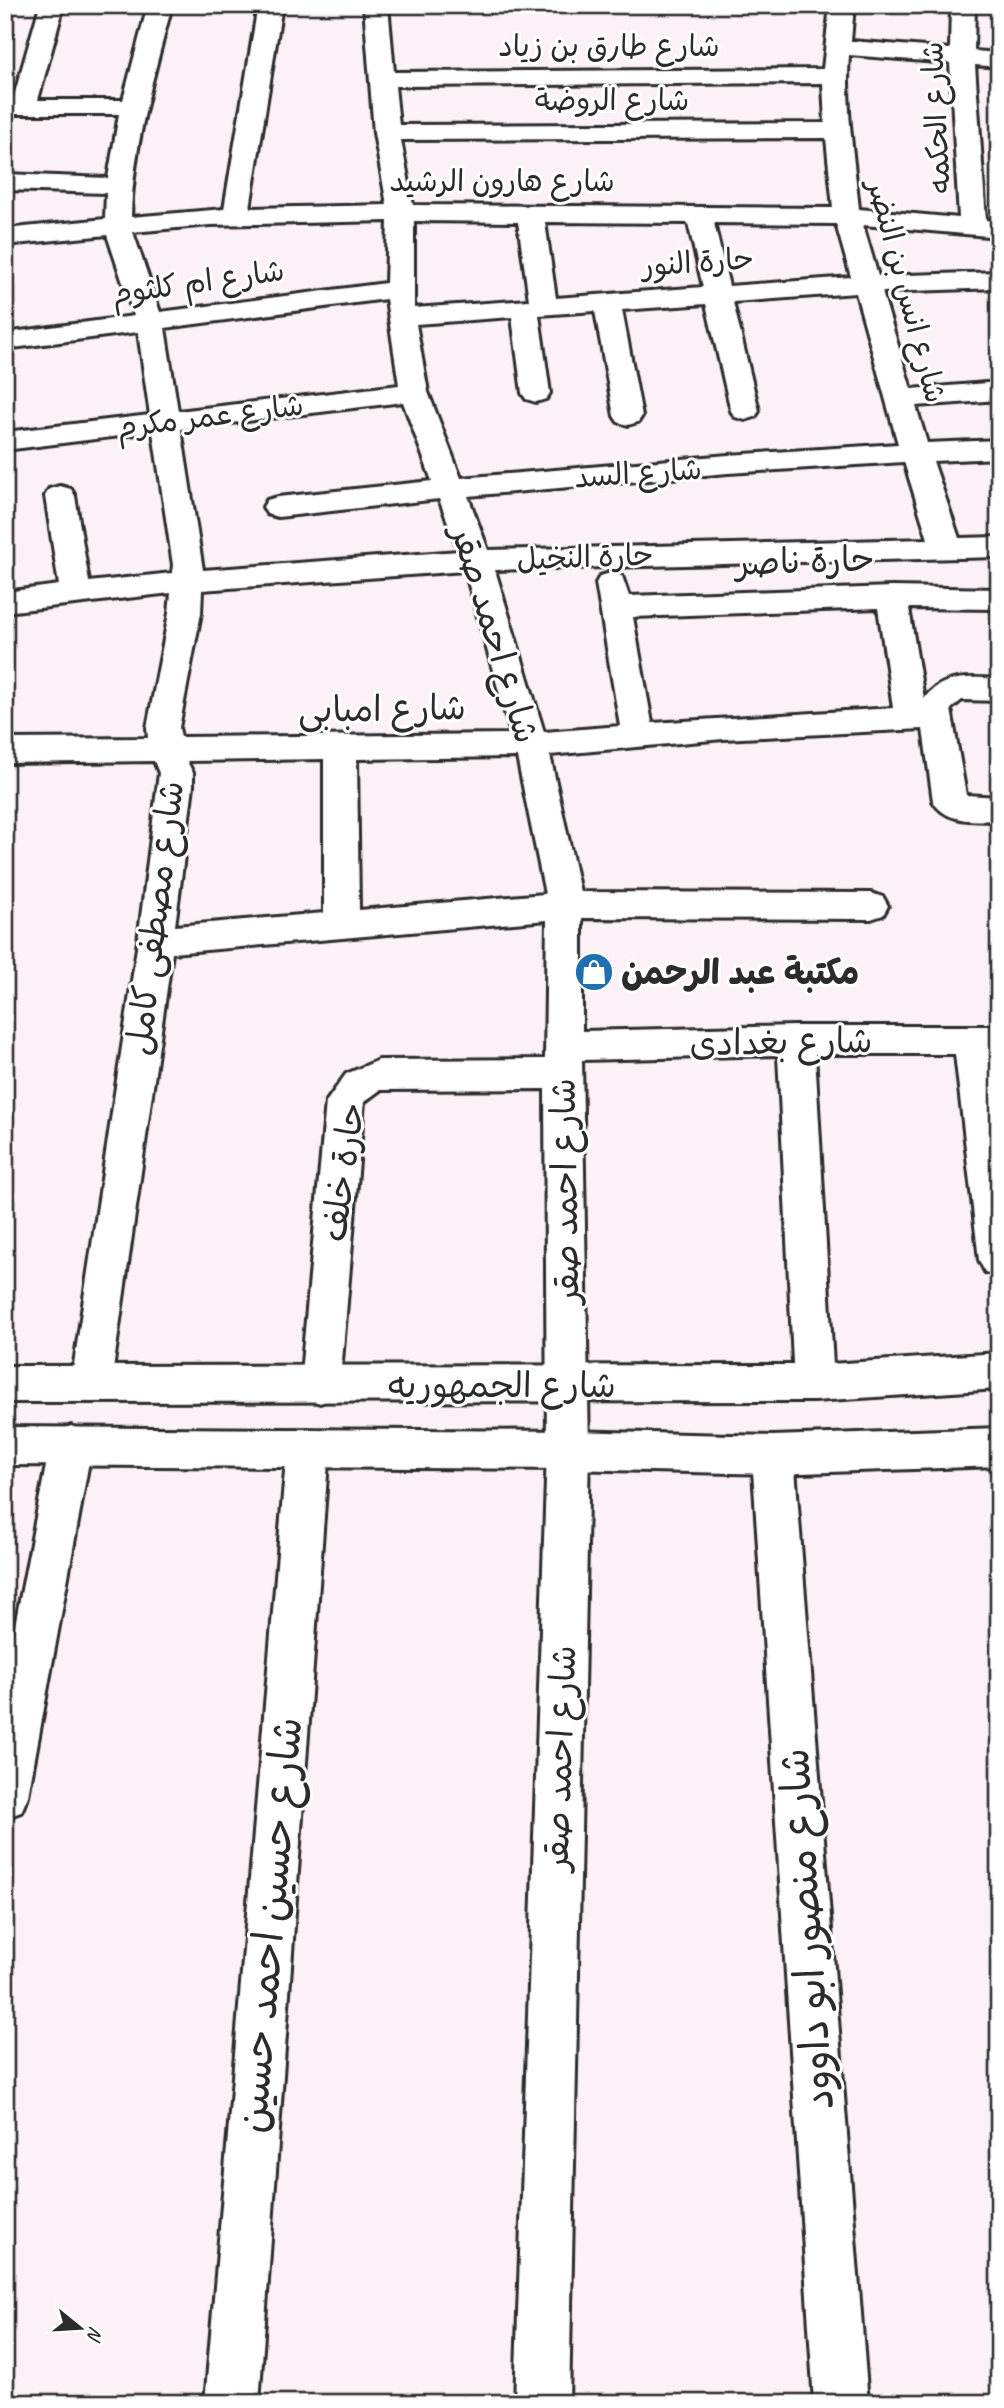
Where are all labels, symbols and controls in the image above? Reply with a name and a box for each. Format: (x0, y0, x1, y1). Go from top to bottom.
street label: شارع طارق بن زياد (498, 27, 720, 67)
street label: شارع الحكمه (913, 40, 961, 195)
street label: شارع الروضة (535, 81, 689, 121)
street label: شارع هارون الرشيد (389, 162, 615, 202)
street label: شارع انس بن النضر (856, 172, 955, 408)
street label: حارة النور (638, 239, 755, 286)
street label: شارع ام كلثوم (109, 251, 287, 317)
street label: شارع عمر مكرم (114, 386, 306, 450)
street label: شارع السد (573, 450, 703, 498)
street label: شارع احمد صقر (438, 517, 550, 749)
street label: حارة النخيل (516, 536, 654, 578)
street label: حارة ناصر (732, 536, 875, 586)
street label: شارع امبابى (298, 685, 466, 735)
street label: شارع مصطفى كامل (116, 778, 196, 1058)
place label: مكتبة عبد الرحمن (621, 950, 859, 995)
shop icon: مكتبة عبد الرحمن (573, 951, 615, 993)
street label: شارع بغدادى (689, 1018, 873, 1068)
street label: شارع احمد صقر (541, 1078, 592, 1307)
street label: حارة خلف (311, 1100, 375, 1244)
street label: شارع الجمهوريه (388, 1363, 616, 1410)
street label: شارع احمد صقر (533, 1644, 588, 1875)
street label: شارع حسين احمد حسين (225, 1715, 317, 2135)
street label: شارع منصور ابو داوود (768, 1746, 848, 2112)
north arrow (46, 2292, 116, 2362)
text: N (81, 2324, 108, 2345)

